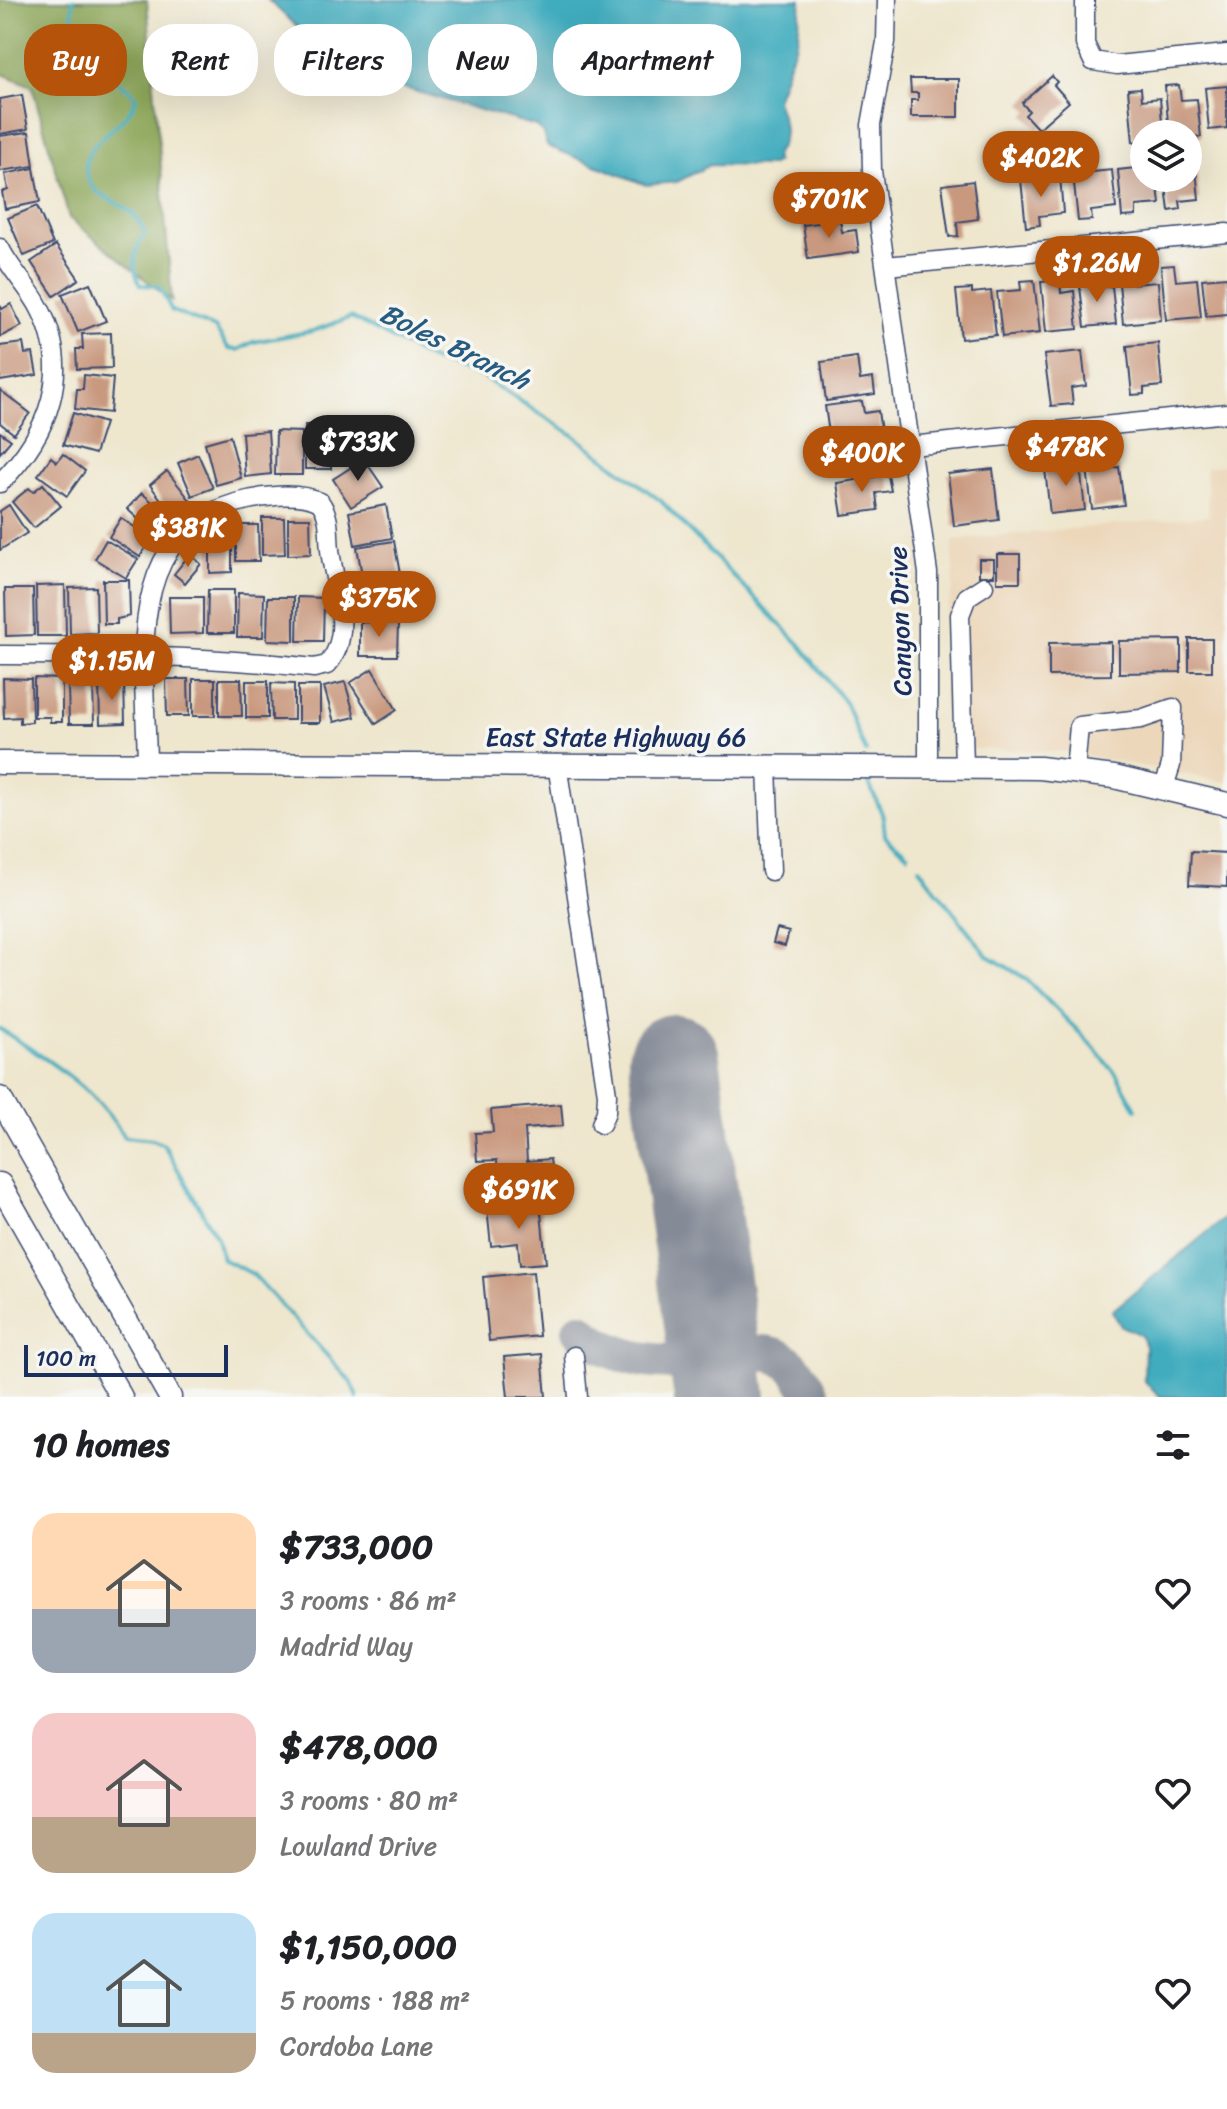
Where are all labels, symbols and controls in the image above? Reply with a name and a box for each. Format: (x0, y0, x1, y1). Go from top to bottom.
chip: Buy (24, 24, 127, 96)
chip: Rent (143, 24, 258, 96)
chip: Filters (274, 24, 412, 96)
chip: New (428, 24, 537, 96)
chip: Apartment (553, 24, 741, 96)
map controls (1130, 120, 1202, 192)
button: layers (1130, 120, 1202, 192)
pin: $402K (985, 131, 1097, 199)
text: $402K (1001, 134, 1082, 180)
pin: $701K (773, 172, 885, 240)
text: $701K (791, 175, 867, 221)
pin: $1.26M (1032, 236, 1162, 304)
text: $1.26M (1053, 239, 1141, 285)
water label: Boles Branch (371, 289, 540, 405)
pin: $733K (302, 415, 414, 483)
text: $733K (320, 418, 396, 464)
pin: $478K (1010, 420, 1122, 488)
text: $478K (1026, 423, 1106, 469)
pin: $400K (806, 426, 918, 494)
text: $400K (821, 429, 903, 475)
pin: $381K (132, 501, 244, 569)
text: $381K (151, 504, 225, 550)
street label: Canyon Drive (874, 545, 926, 697)
pin: $375K (323, 571, 435, 639)
text: $375K (340, 574, 418, 620)
pin: $1.15M (47, 634, 177, 702)
text: $1.15M (70, 637, 154, 683)
street label: East State Highway 66 (485, 714, 747, 760)
pin: $691K (463, 1163, 575, 1231)
text: $691K (481, 1166, 557, 1212)
text: 100 m (36, 1339, 96, 1378)
scale bar (24, 1341, 228, 1377)
text: 10 homes (32, 1415, 170, 1475)
icon: filters (1151, 1423, 1195, 1467)
text: $733,000 (280, 1517, 433, 1577)
icon: home (96, 1545, 192, 1641)
icon: heart (1151, 1571, 1195, 1615)
text: 3 rooms · 86 m² (280, 1577, 457, 1623)
text: Madrid Way (280, 1623, 413, 1669)
text: $478,000 (280, 1717, 438, 1777)
icon: home (96, 1745, 192, 1841)
icon: heart (1151, 1771, 1195, 1815)
text: 3 rooms · 80 m² (280, 1777, 458, 1823)
text: Lowland Drive (280, 1823, 437, 1869)
text: $1,150,000 (280, 1917, 457, 1977)
icon: home (96, 1945, 192, 2041)
icon: heart (1151, 1971, 1195, 2015)
text: 5 rooms · 188 m² (280, 1977, 470, 2023)
text: Cordoba Lane (280, 2023, 433, 2069)

